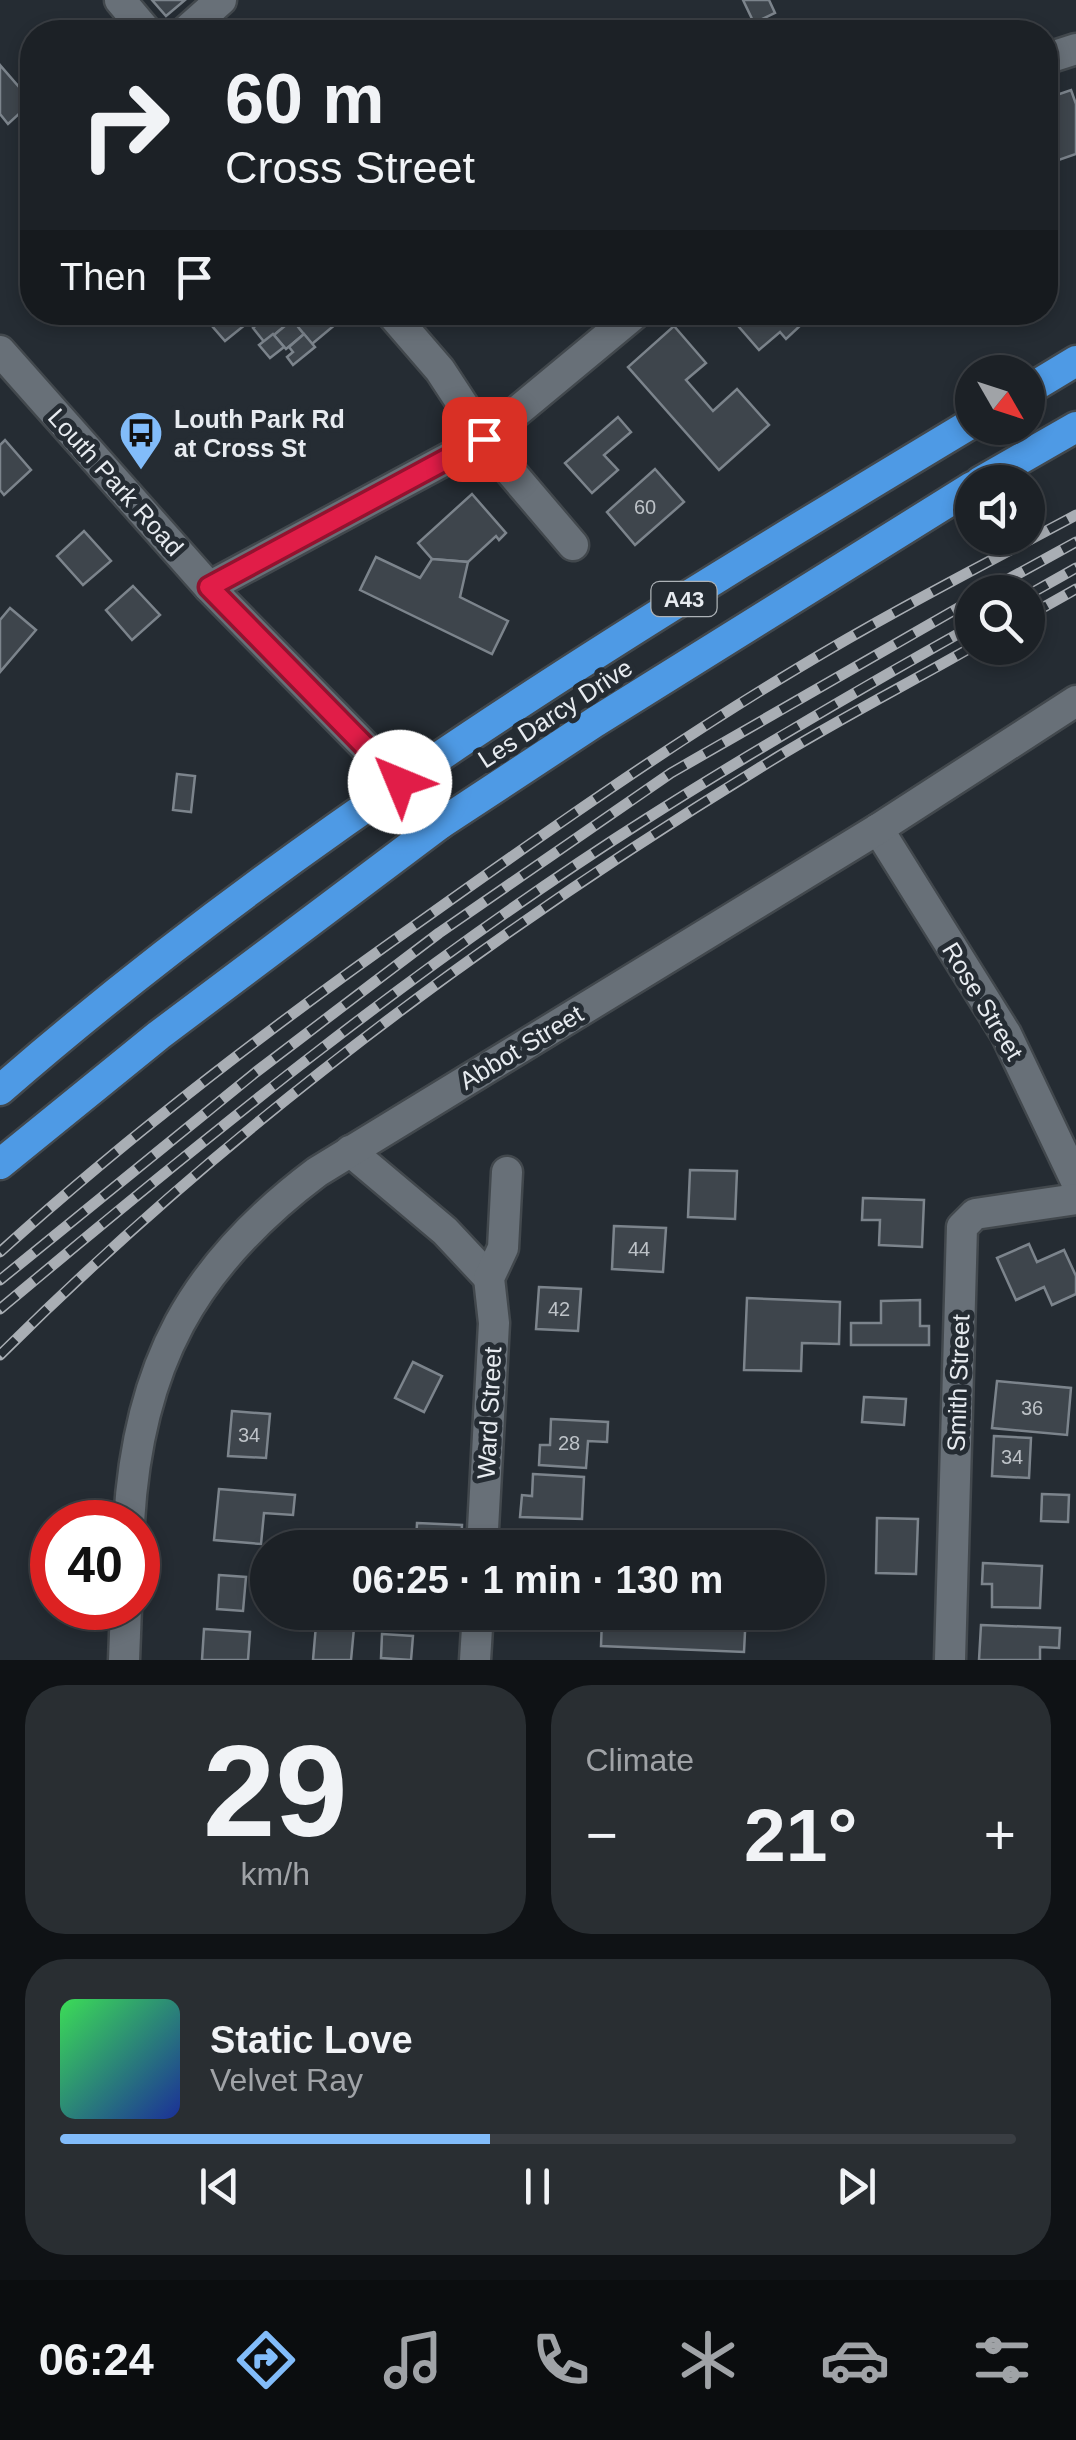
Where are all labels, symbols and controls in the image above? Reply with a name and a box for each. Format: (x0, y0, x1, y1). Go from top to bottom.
icon: right (60, 60, 190, 190)
text: 60 m (225, 60, 385, 138)
text: Cross Street (225, 142, 475, 193)
icon: arrive (167, 250, 222, 305)
text: Then (60, 256, 147, 298)
north arrow (955, 355, 1045, 445)
map controls (955, 355, 1045, 665)
pin (442, 397, 527, 482)
street label: Louth Park Road (43, 403, 189, 561)
place label: Louth Park Rd at Cross St (174, 405, 345, 462)
bus stop icon: Louth Park Rd at Cross St (118, 410, 164, 471)
icon: arrive (457, 412, 512, 467)
button: sound (955, 465, 1045, 555)
house number: 60 (634, 496, 656, 518)
button: search (955, 575, 1045, 665)
road number: A43 (652, 582, 716, 616)
street label: Les Darcy Drive (473, 653, 637, 773)
position arrow (348, 730, 452, 834)
street label: Rose Street (937, 937, 1029, 1065)
street label: Abbot Street (454, 999, 588, 1095)
house number: 44 (628, 1238, 650, 1260)
house number: 42 (548, 1298, 570, 1320)
street label: Smith Street (942, 1314, 974, 1452)
street label: Ward Street (472, 1346, 506, 1480)
house number: 36 (1021, 1397, 1043, 1419)
house number: 34 (238, 1424, 260, 1446)
house number: 28 (558, 1432, 580, 1454)
house number: 34 (1001, 1446, 1023, 1468)
speed limit sign: 40 (30, 1500, 160, 1630)
text: 06:25 · 1 min · 130 m (352, 1559, 723, 1601)
text: 29 (203, 1718, 348, 1864)
text: Climate (586, 1742, 694, 1778)
text: 21° (744, 1793, 857, 1877)
text: − (586, 1804, 618, 1866)
text: + (984, 1804, 1016, 1866)
text: km/h (241, 1856, 310, 1892)
text: Static Love (210, 2019, 413, 2061)
text: Velvet Ray (210, 2062, 363, 2098)
icon: previous (192, 2159, 247, 2214)
icon: pause (510, 2159, 565, 2214)
icon: next (829, 2159, 884, 2214)
icon: directions (231, 2325, 301, 2395)
icon: music (378, 2325, 448, 2395)
icon: phone (526, 2325, 596, 2395)
icon: climate (673, 2325, 743, 2395)
icon: car (820, 2325, 890, 2395)
icon: filters (967, 2325, 1037, 2395)
text: 06:24 (39, 2334, 154, 2385)

